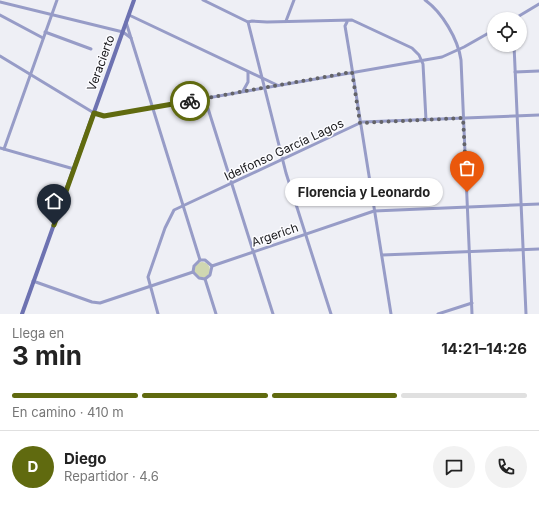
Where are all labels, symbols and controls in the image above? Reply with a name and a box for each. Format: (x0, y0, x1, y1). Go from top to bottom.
map controls (487, 12, 527, 52)
button: locate (487, 12, 527, 52)
street label: Veracierto (83, 33, 118, 93)
courier (170, 81, 210, 121)
icon: bike (179, 90, 201, 112)
street label: Idelfonso García Lagos (222, 115, 346, 184)
pin (450, 151, 484, 192)
icon: bag (456, 157, 478, 179)
callout: Florencia y Leonardo (285, 178, 443, 206)
pin (37, 184, 71, 225)
text: Florencia y Leonardo (298, 184, 430, 200)
icon: home (43, 190, 65, 212)
street label: Argerich (249, 220, 300, 250)
text: Llega en (12, 325, 64, 341)
text: 14:21–14:26 (441, 339, 527, 358)
text: 3 min (12, 340, 82, 371)
text: En camino · 410 m (12, 404, 124, 420)
button: chat (433, 446, 475, 488)
button: phone (485, 446, 527, 488)
text: Diego (64, 449, 107, 468)
text: D (28, 457, 38, 476)
text: Repartidor · 4.6 (64, 468, 159, 484)

